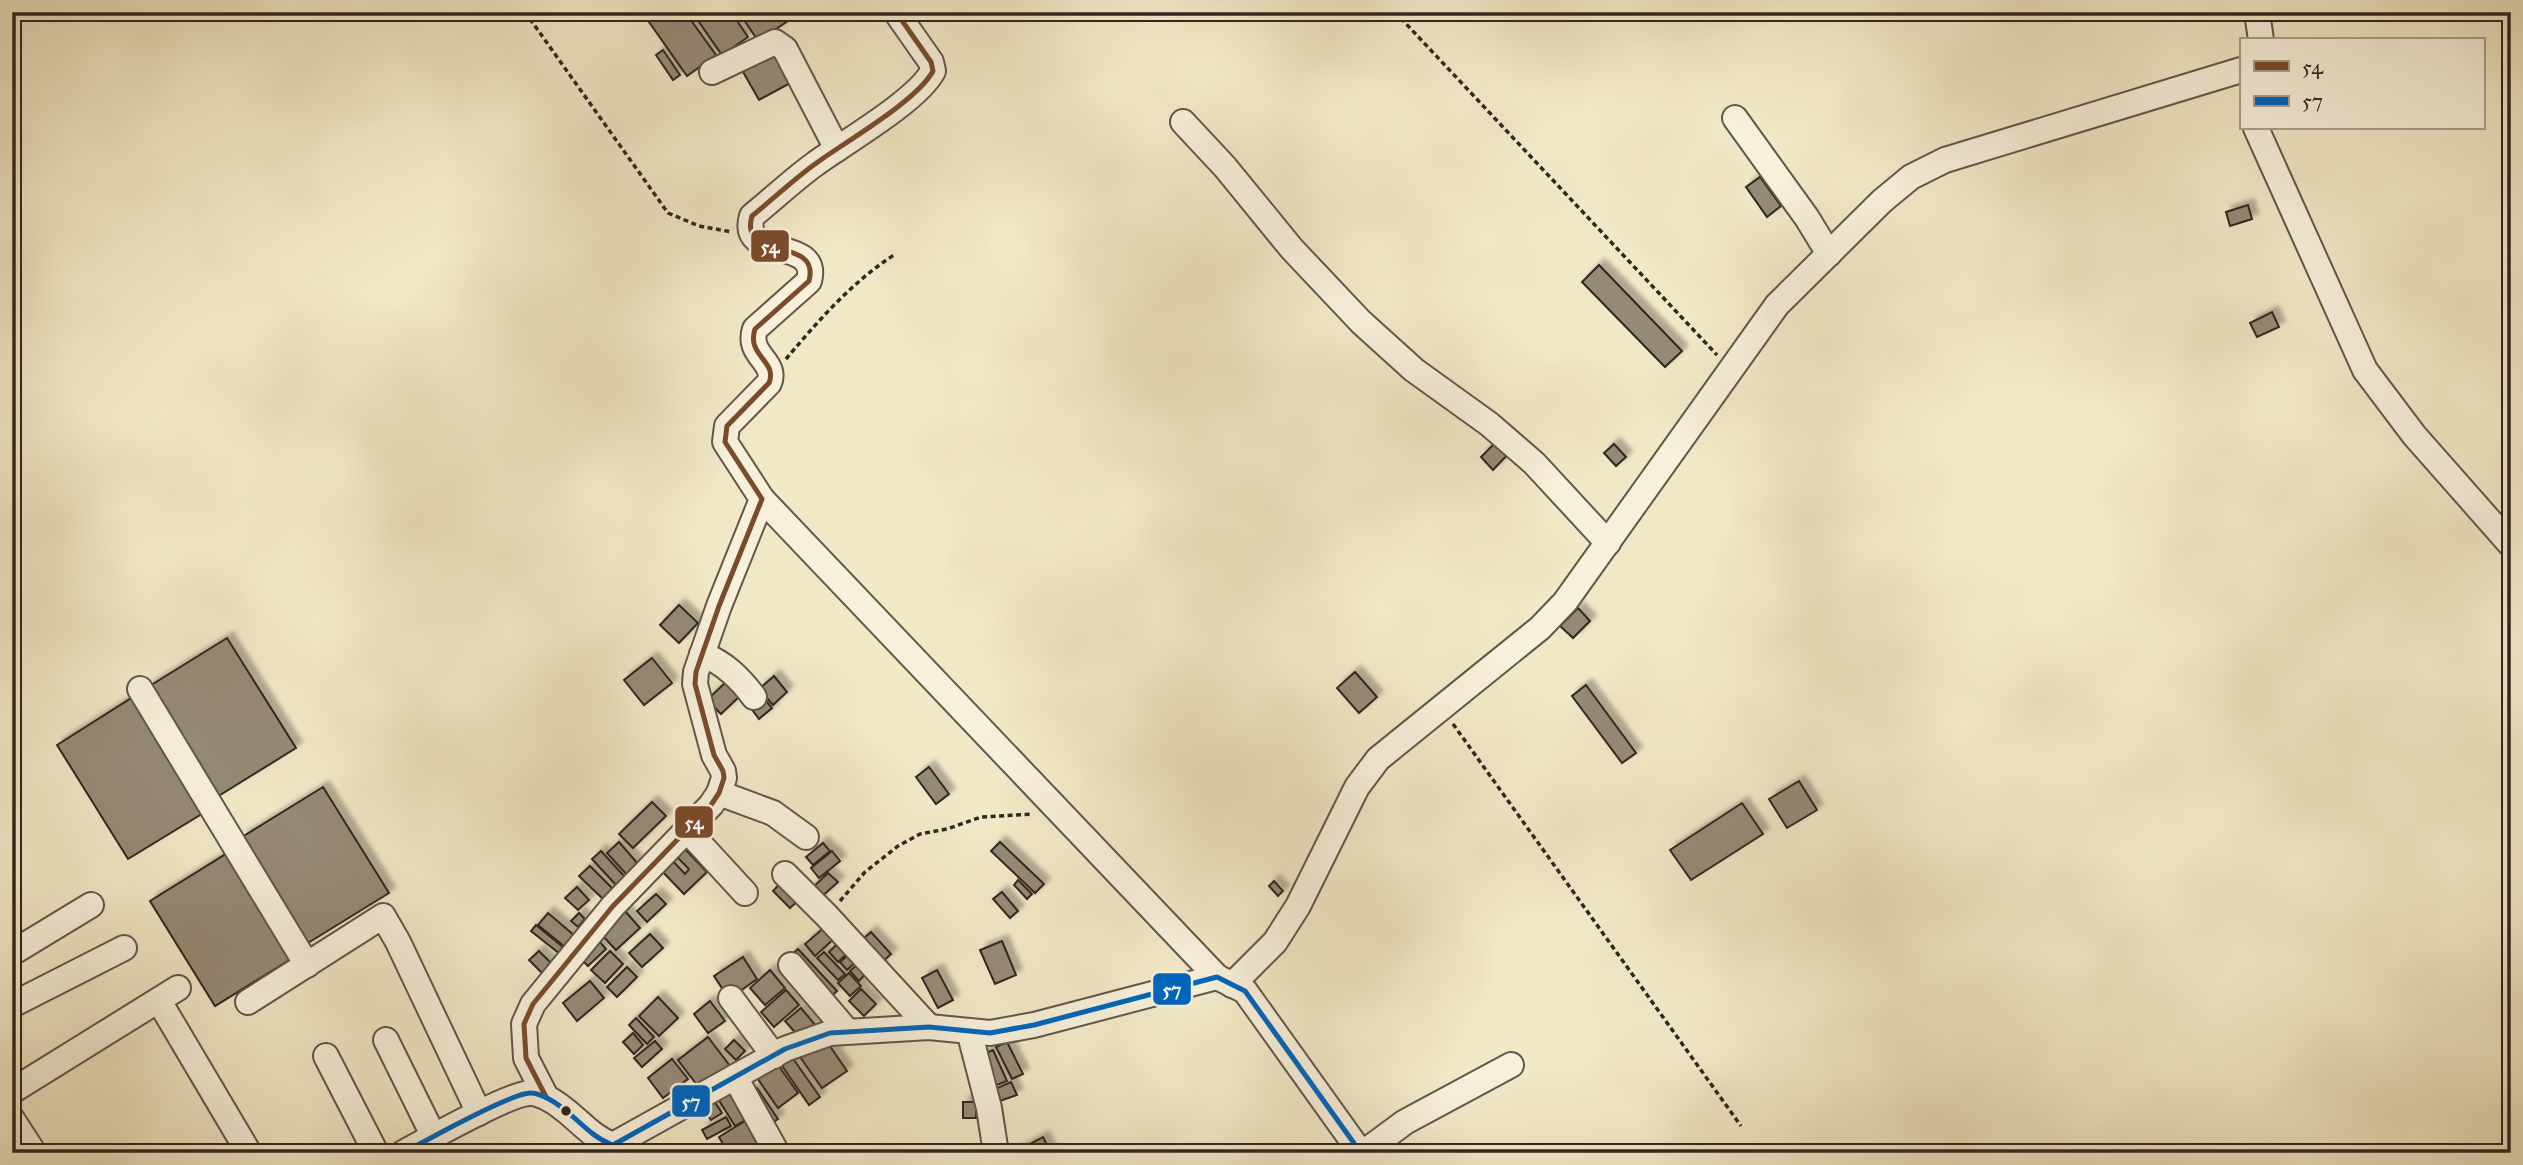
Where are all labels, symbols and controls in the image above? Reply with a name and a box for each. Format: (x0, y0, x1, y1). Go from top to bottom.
legend (2240, 38, 2484, 130)
text: 54 (2302, 54, 2324, 80)
text: 57 (2302, 88, 2323, 114)
line badge: 54 (750, 229, 790, 263)
text: 54 (761, 235, 781, 259)
line badge: 54 (674, 805, 714, 839)
text: 54 (685, 811, 705, 835)
line badge: 57 (1152, 972, 1192, 1006)
text: 57 (1163, 978, 1181, 1001)
line badge: 57 (671, 1084, 711, 1118)
text: 57 (682, 1090, 700, 1113)
unlabelled marker (559, 1104, 573, 1118)

